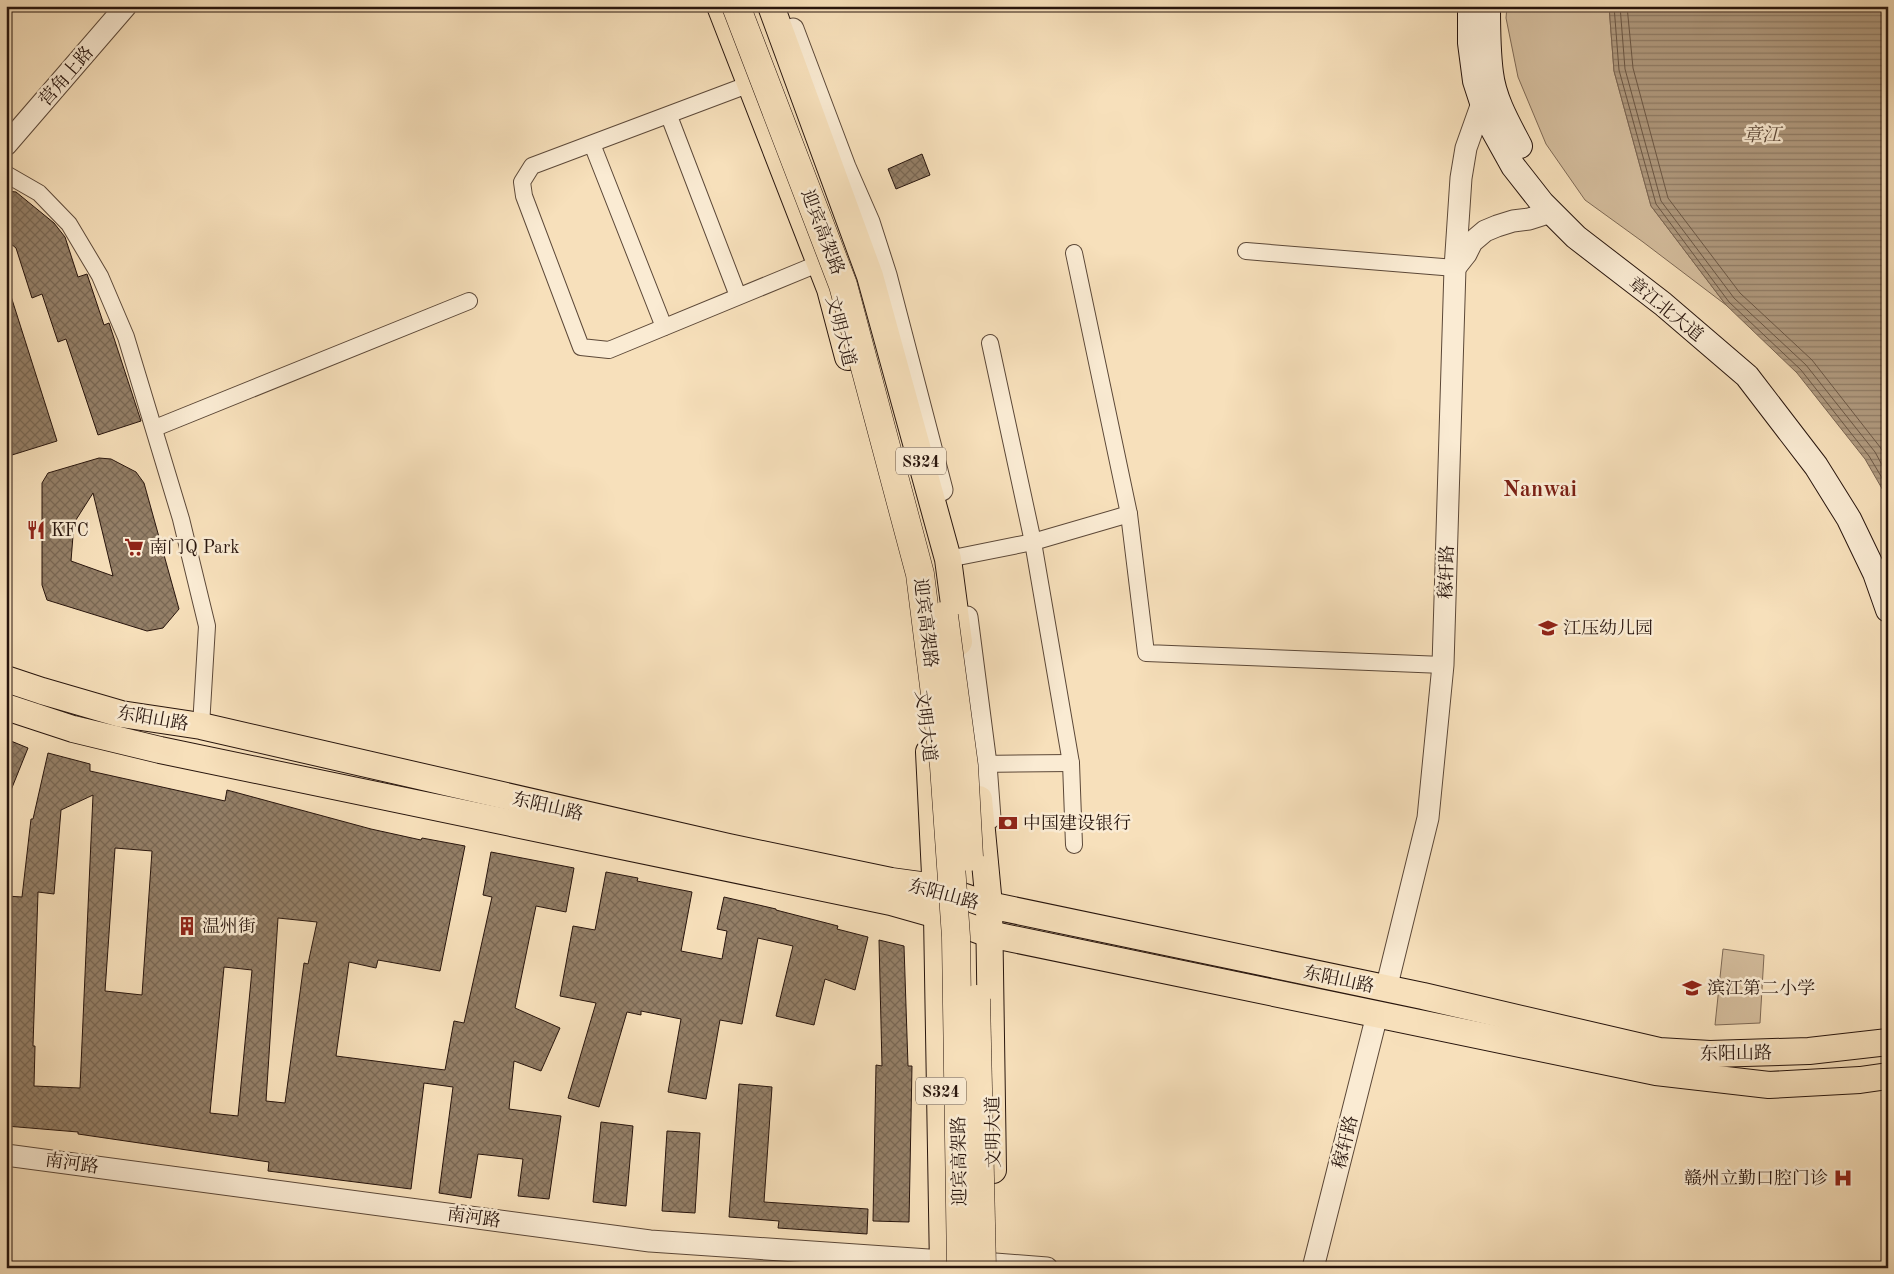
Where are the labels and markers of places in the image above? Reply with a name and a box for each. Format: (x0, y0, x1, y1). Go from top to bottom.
restaurant icon: KFC (25, 519, 47, 541)
place label: KFC (51, 522, 89, 540)
supermarket icon: 南门Q Park (123, 536, 145, 558)
place label: 南门Q Park (149, 537, 240, 557)
school or university icon: 江压幼儿园 (1537, 617, 1559, 639)
place label: 江压幼儿园 (1563, 618, 1653, 638)
bank icon: 中国建设银行 (997, 812, 1019, 834)
place label: 中国建设银行 (1023, 813, 1131, 833)
building icon: 温州街 (176, 915, 198, 937)
place label: 温州街 (202, 917, 256, 936)
school or university icon: 滨江第二小学 (1681, 977, 1703, 999)
place label: 滨江第二小学 (1707, 978, 1815, 998)
hospital icon: 赣州立勤口腔门诊 (1832, 1167, 1854, 1189)
place label: 赣州立勤口腔门诊 (1684, 1168, 1828, 1188)

